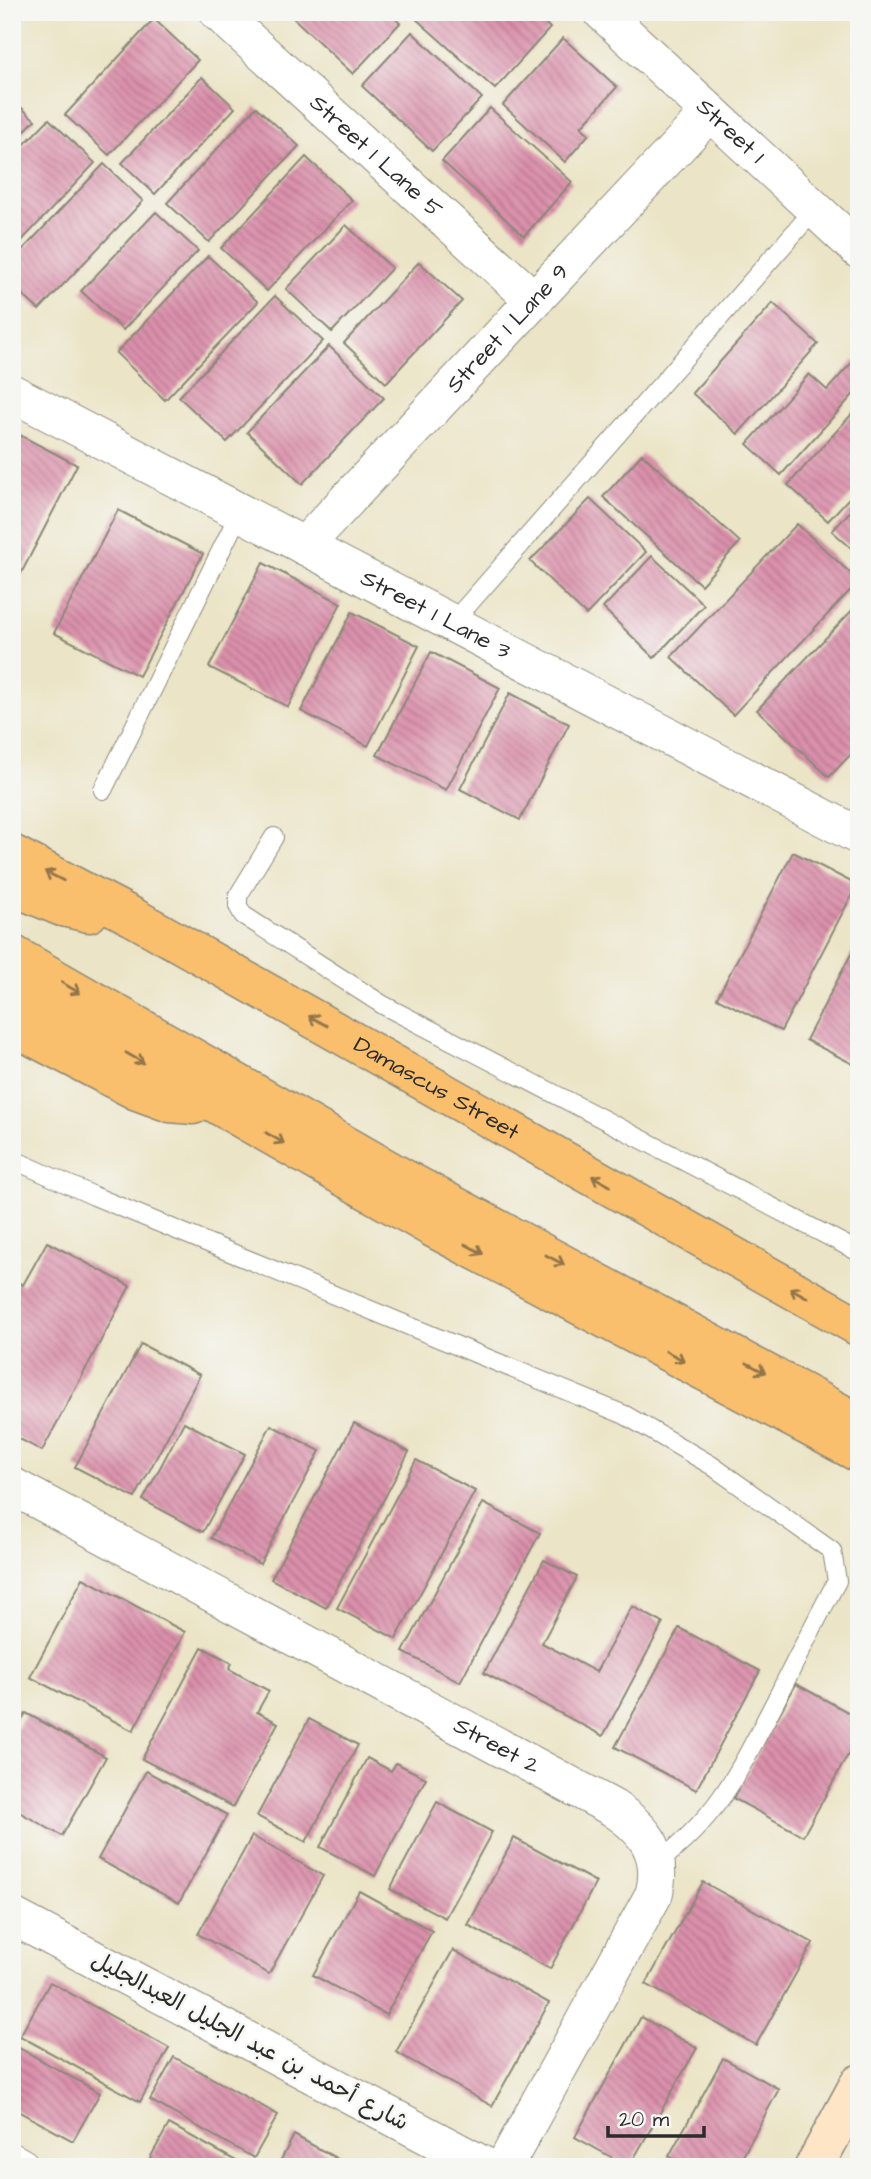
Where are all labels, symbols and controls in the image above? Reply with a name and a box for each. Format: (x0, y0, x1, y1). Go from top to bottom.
street label: Street 1 Lane 5 (303, 87, 450, 225)
street label: Street 1 (689, 91, 772, 171)
street label: Street 1 Lane 9 (439, 257, 576, 400)
street label: Street 1 Lane 3 (355, 562, 516, 667)
one-way arrow (45, 868, 65, 882)
one-way arrow (61, 981, 81, 995)
one-way arrow (308, 1014, 329, 1027)
street label: Damascus Street (348, 1029, 526, 1148)
one-way arrow (125, 1051, 145, 1065)
one-way arrow (265, 1131, 285, 1145)
one-way arrow (592, 1174, 612, 1188)
one-way arrow (463, 1243, 484, 1256)
one-way arrow (544, 1254, 565, 1268)
one-way arrow (790, 1286, 810, 1300)
one-way arrow (664, 1349, 685, 1363)
one-way arrow (745, 1361, 765, 1375)
street label: Street 2 (448, 1710, 546, 1782)
street label: شارع أحمد بن عبد الجليل العبدالجليل (86, 1943, 414, 2139)
scale bar (608, 2095, 705, 2139)
text: 20 m (619, 2105, 670, 2134)

